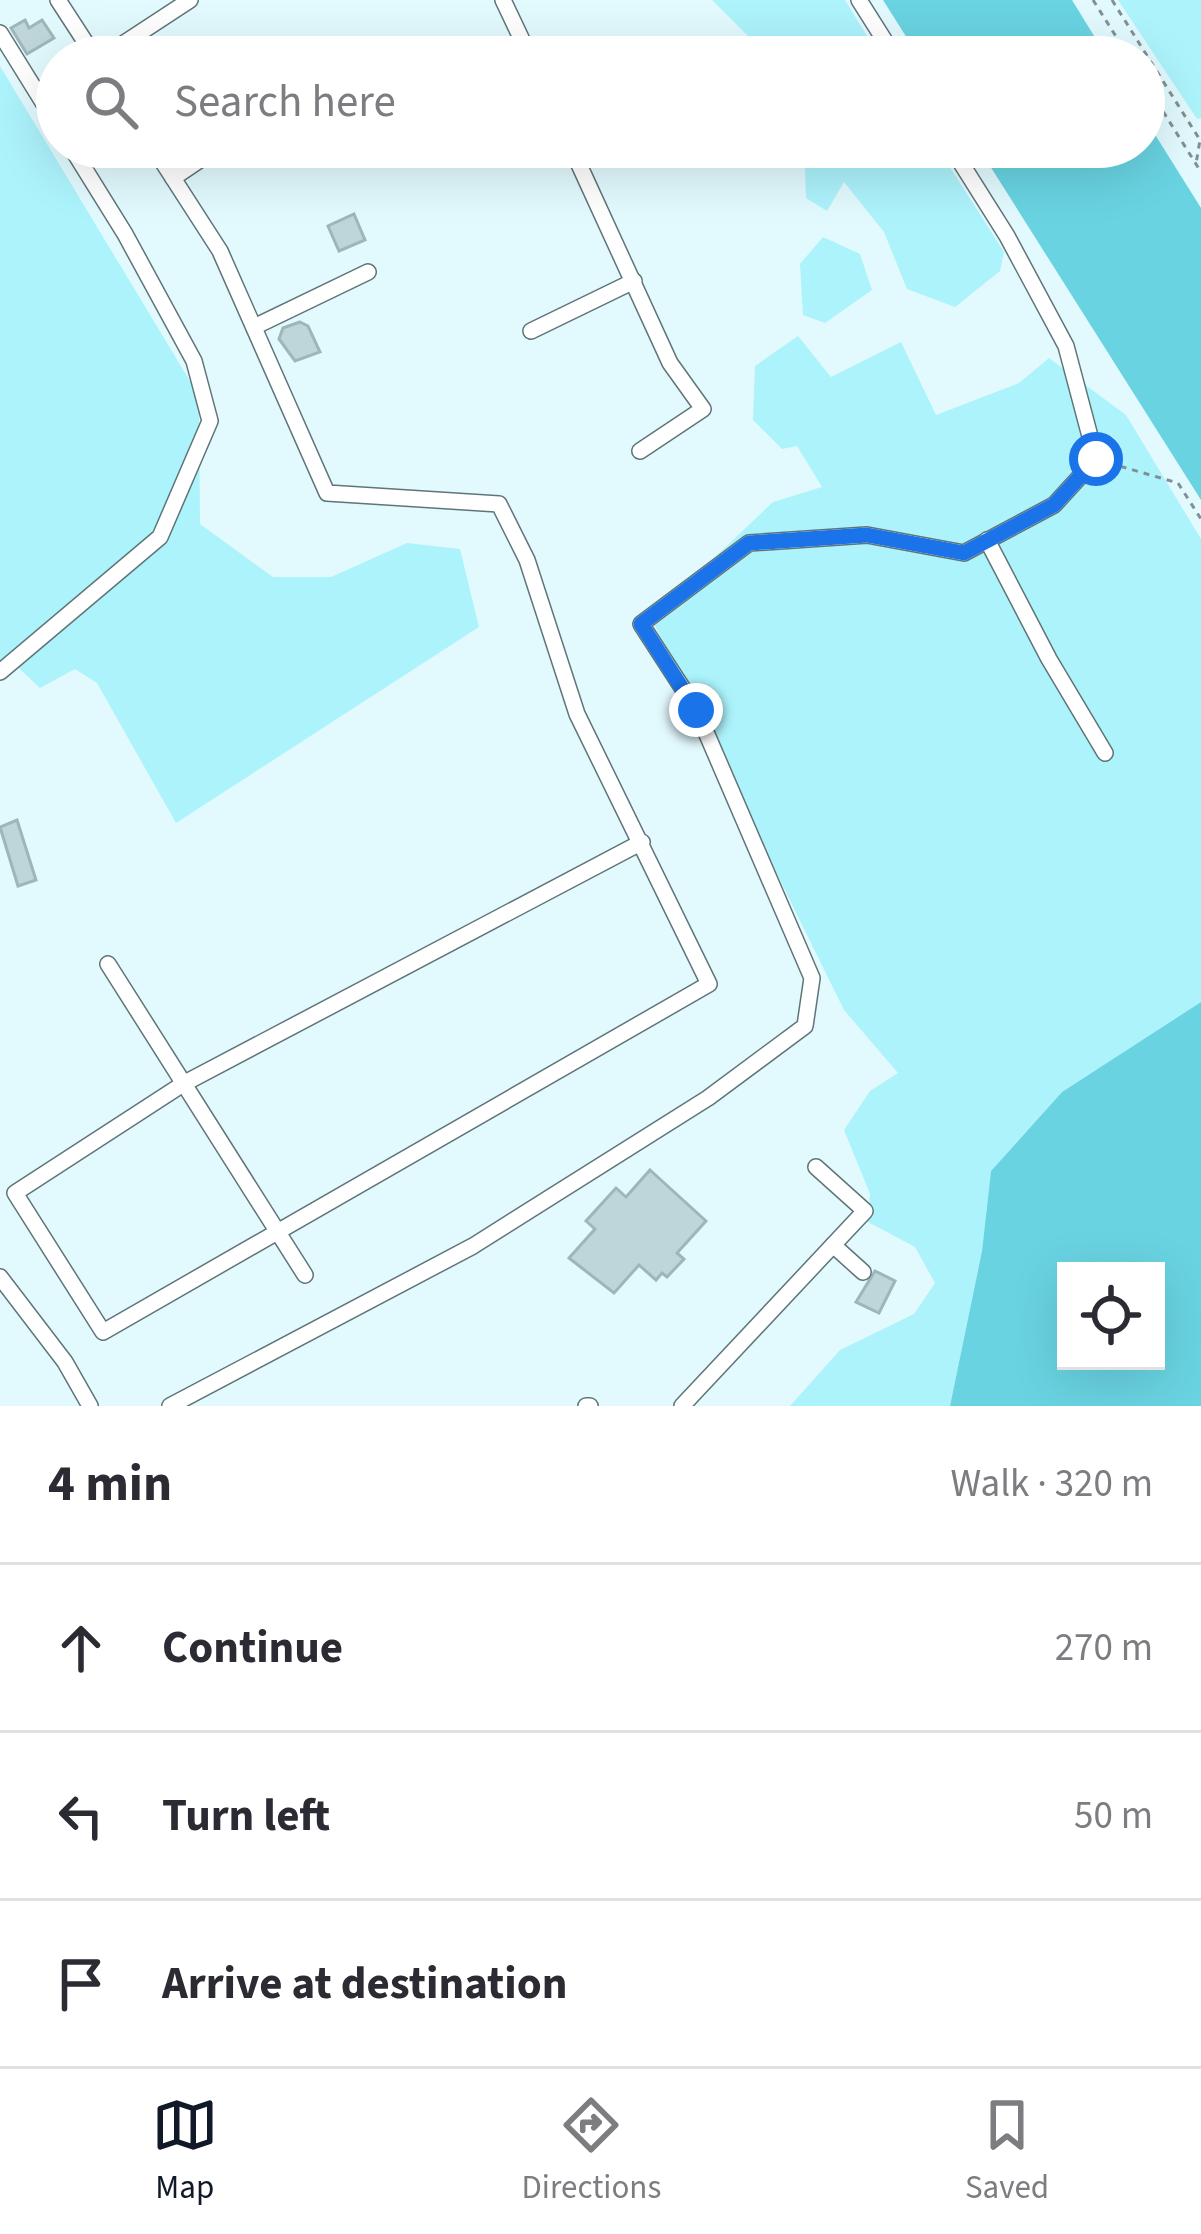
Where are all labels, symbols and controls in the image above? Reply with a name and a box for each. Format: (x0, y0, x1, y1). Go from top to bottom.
search box (36, 36, 1165, 168)
icon: search (78, 69, 144, 135)
text: Search here (174, 70, 396, 134)
route start (1069, 432, 1123, 486)
route end (669, 683, 723, 737)
map controls (1057, 1262, 1165, 1370)
button: locate (1057, 1262, 1165, 1370)
text: 4 min (48, 1448, 172, 1520)
text: Walk · 320 m (950, 1456, 1153, 1512)
icon: ahead (48, 1615, 114, 1681)
text: Continue (162, 1616, 343, 1680)
text: 270 m (1055, 1620, 1153, 1676)
icon: left (48, 1783, 114, 1849)
text: Turn left (162, 1784, 330, 1848)
text: 50 m (1074, 1788, 1153, 1844)
icon: arrive (48, 1951, 114, 2017)
text: Arrive at destination (162, 1952, 567, 2016)
tab: Map (152, 2092, 218, 2211)
tab: Directions (522, 2092, 661, 2211)
tab: Saved (965, 2092, 1049, 2211)

